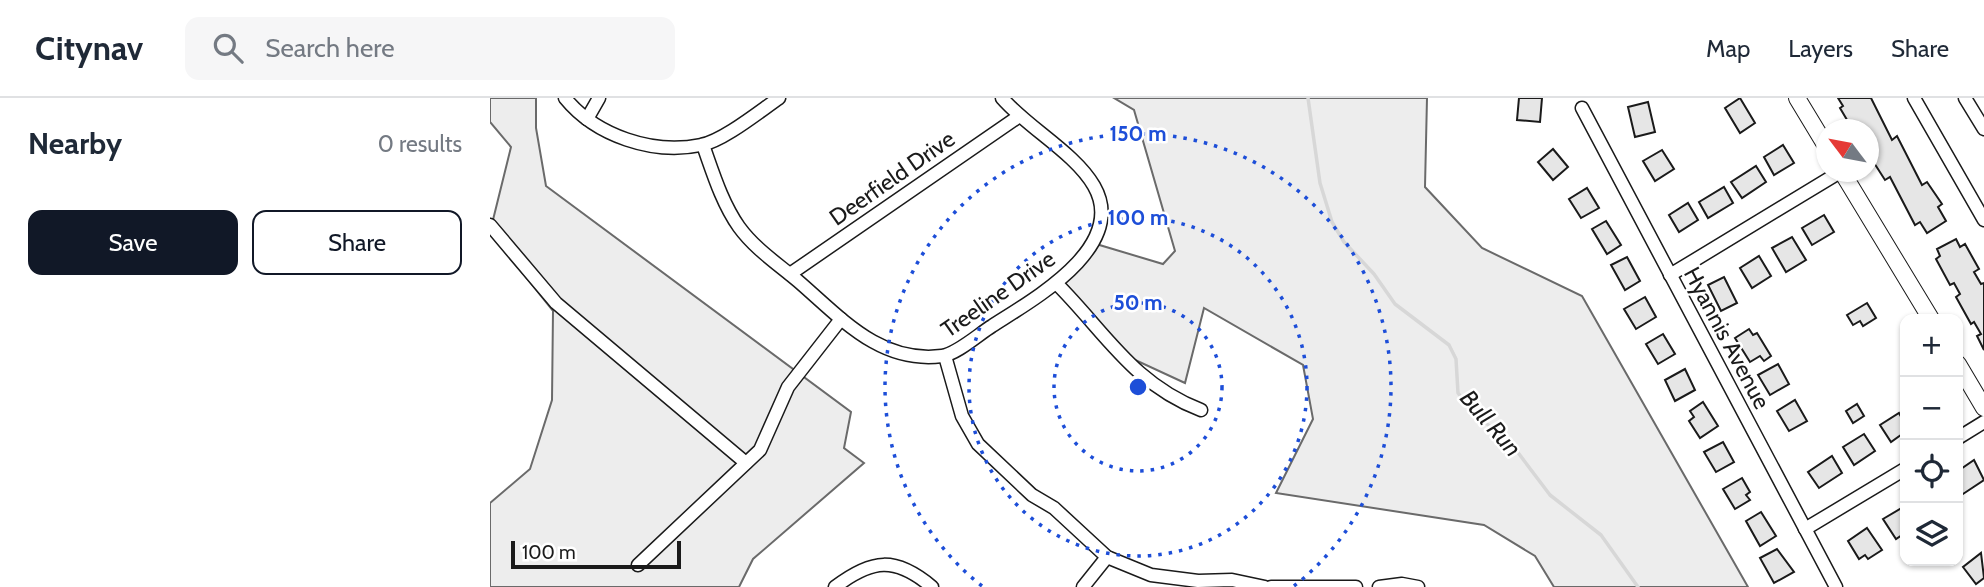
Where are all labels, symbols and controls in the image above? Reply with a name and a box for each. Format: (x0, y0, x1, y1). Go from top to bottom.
search box (185, 17, 675, 80)
text: Citynav (35, 28, 143, 68)
icon: search (209, 29, 247, 67)
text: Search here (265, 32, 394, 64)
text: Map (1706, 34, 1750, 63)
text: Layers (1788, 34, 1853, 63)
text: Share (1891, 34, 1949, 63)
north arrow (1816, 119, 1879, 182)
text: 150 m (1110, 121, 1166, 146)
street label: Deerfield Drive (824, 124, 960, 231)
text: Nearby (28, 125, 122, 162)
text: 0 results (378, 130, 462, 158)
text: 100 m (1108, 205, 1168, 230)
button: Save (28, 210, 238, 275)
button: Share (252, 210, 462, 275)
street label: Treeline Drive (936, 244, 1060, 343)
street label: Hyannis Avenue (1678, 262, 1776, 414)
text: 50 m (1113, 290, 1163, 315)
map controls (1900, 314, 1963, 566)
button: + (1900, 314, 1963, 377)
centre of rings (1126, 375, 1150, 399)
button: − (1900, 377, 1963, 440)
water label: Bull Run (1454, 384, 1528, 462)
button: locate (1900, 440, 1963, 503)
button: layers (1900, 503, 1963, 566)
scale bar (511, 538, 681, 570)
text: 100 m (522, 541, 576, 564)

